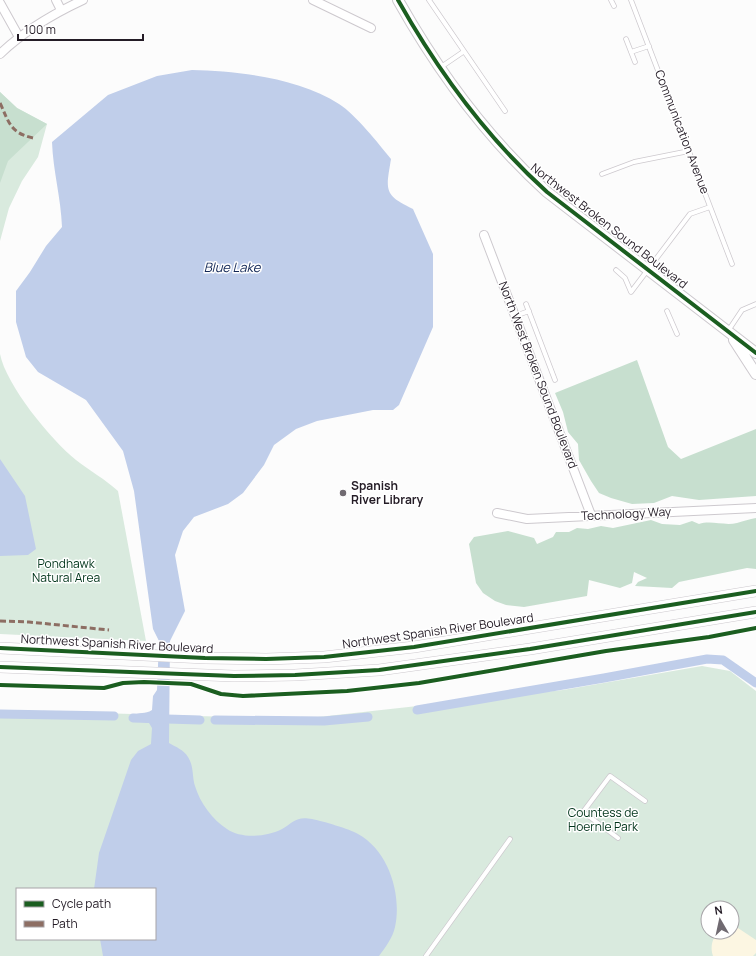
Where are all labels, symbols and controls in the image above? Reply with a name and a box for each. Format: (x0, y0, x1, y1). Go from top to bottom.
scale bar (18, 16, 143, 42)
text: 100 m (24, 21, 56, 38)
street label: Communication Avenue (651, 67, 714, 196)
street label: Northwest Broken Sound Boulevard (527, 159, 691, 292)
water label: Blue Lake (204, 258, 262, 276)
street label: North West Broken Sound Boulevard (495, 279, 582, 471)
place label: Spanish River Library (351, 477, 423, 508)
marker: Spanish River Library (338, 488, 348, 498)
street label: Technology Way (580, 503, 672, 524)
park label: Pondhawk Natural Area (32, 555, 100, 586)
street label: Northwest Spanish River Boulevard (341, 609, 535, 652)
street label: Northwest Spanish River Boulevard (20, 630, 214, 657)
park label: Countess de Hoernle Park (568, 804, 639, 835)
legend (16, 888, 156, 940)
text: Cycle path (52, 895, 111, 912)
north arrow (700, 900, 740, 940)
text: N (713, 902, 724, 918)
text: Path (52, 915, 78, 932)

